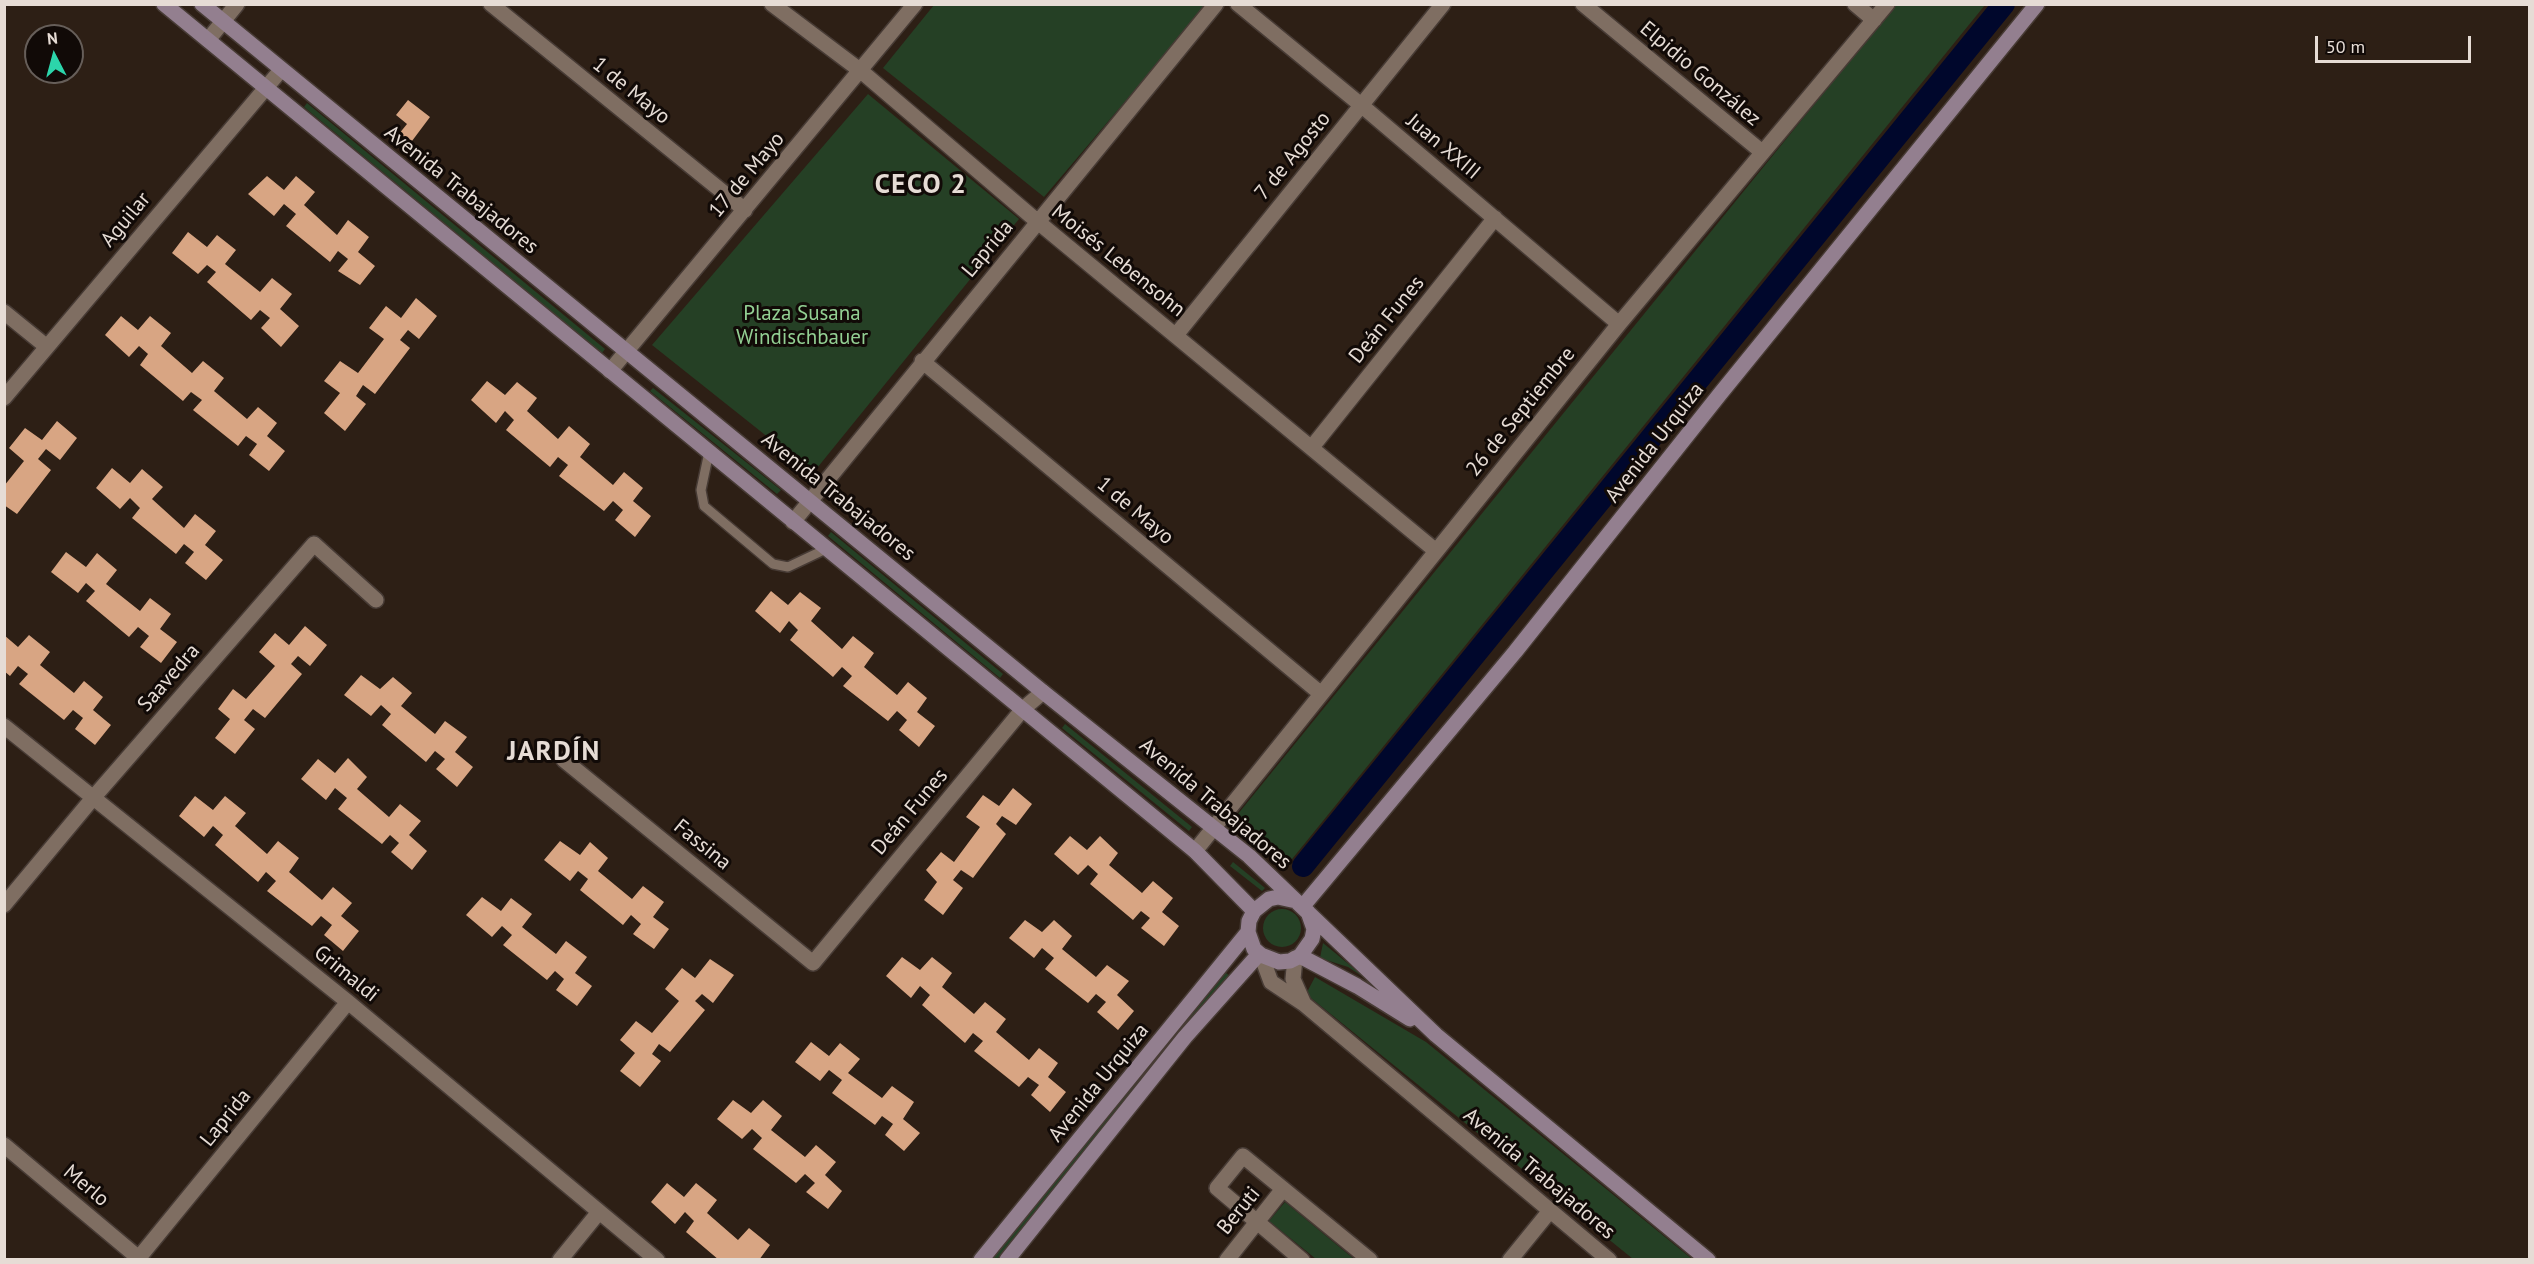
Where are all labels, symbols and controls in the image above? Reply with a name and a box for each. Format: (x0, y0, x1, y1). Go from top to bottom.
street label: Elpidio González (1635, 16, 1765, 132)
north arrow (24, 24, 84, 84)
scale bar (2318, 24, 2474, 62)
text: N (46, 28, 59, 49)
text: 50 m (2326, 35, 2365, 58)
street label: 1 de Mayo (587, 52, 675, 130)
street label: 7 de Agosto (1250, 107, 1336, 205)
street label: Juan XXIII (1401, 109, 1485, 185)
street label: Avenida Trabajadores (379, 120, 543, 260)
street label: 17 de Mayo (704, 127, 790, 223)
district label: CECO 2 (875, 169, 967, 201)
street label: Aguilar (96, 187, 156, 253)
street label: Moisés Lebensohn (1046, 200, 1190, 322)
street label: Laprida (957, 215, 1019, 283)
street label: Deán Funes (1344, 271, 1430, 369)
park label: Plaza Susana Windischbauer (736, 301, 868, 351)
street label: 26 de Septiembre (1461, 342, 1581, 482)
street label: Avenida Urquiza (1600, 378, 1710, 508)
street label: Avenida Trabajadores (756, 427, 920, 567)
street label: 1 de Mayo (1091, 472, 1179, 550)
street label: Saavedra (133, 639, 205, 717)
street label: Avenida Trabajadores (1134, 733, 1296, 875)
district label: JARDÍN (507, 736, 601, 768)
street label: Deán Funes (867, 764, 953, 860)
street label: Fassina (668, 814, 736, 876)
street label: Grimaldi (308, 940, 384, 1008)
street label: Avenida Urquiza (1043, 1019, 1155, 1147)
street label: Laprida (195, 1084, 257, 1152)
street label: Avenida Trabajadores (1458, 1103, 1620, 1245)
street label: Merlo (58, 1160, 114, 1212)
street label: Beruti (1212, 1182, 1266, 1240)

